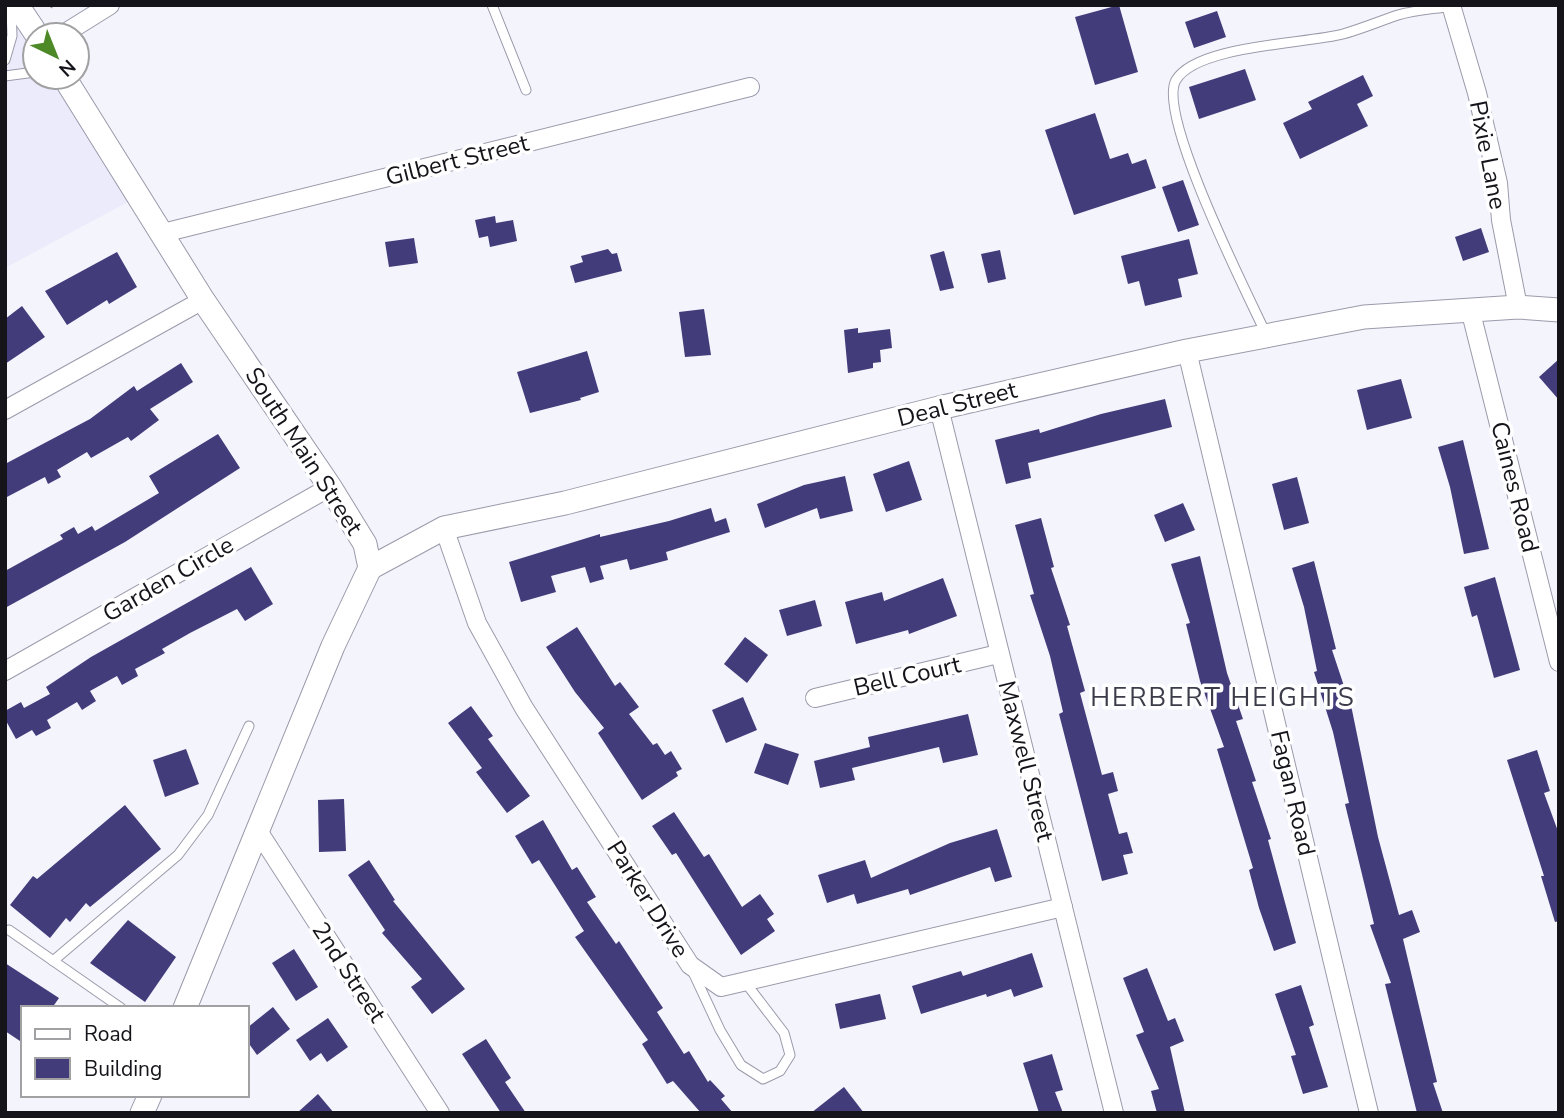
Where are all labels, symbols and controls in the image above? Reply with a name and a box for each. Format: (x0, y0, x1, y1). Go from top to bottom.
north arrow (21, 21, 91, 91)
text: N (53, 53, 81, 82)
street label: Pixie Lane (1462, 98, 1514, 212)
street label: Gilbert Street (382, 127, 532, 193)
street label: South Main Street (238, 361, 371, 542)
street label: Deal Street (894, 374, 1021, 434)
street label: Caines Road (1483, 418, 1547, 556)
street label: Garden Circle (97, 529, 239, 629)
street label: Bell Court (850, 648, 964, 704)
street label: Maxwell Street (991, 677, 1062, 845)
district label: HERBERT HEIGHTS (1090, 680, 1356, 715)
street label: Fagan Road (1263, 727, 1323, 859)
street label: Parker Drive (599, 835, 697, 963)
street label: 2nd Street (305, 916, 394, 1029)
legend (21, 1006, 248, 1097)
text: Road (84, 1020, 133, 1048)
text: Building (84, 1055, 162, 1083)

